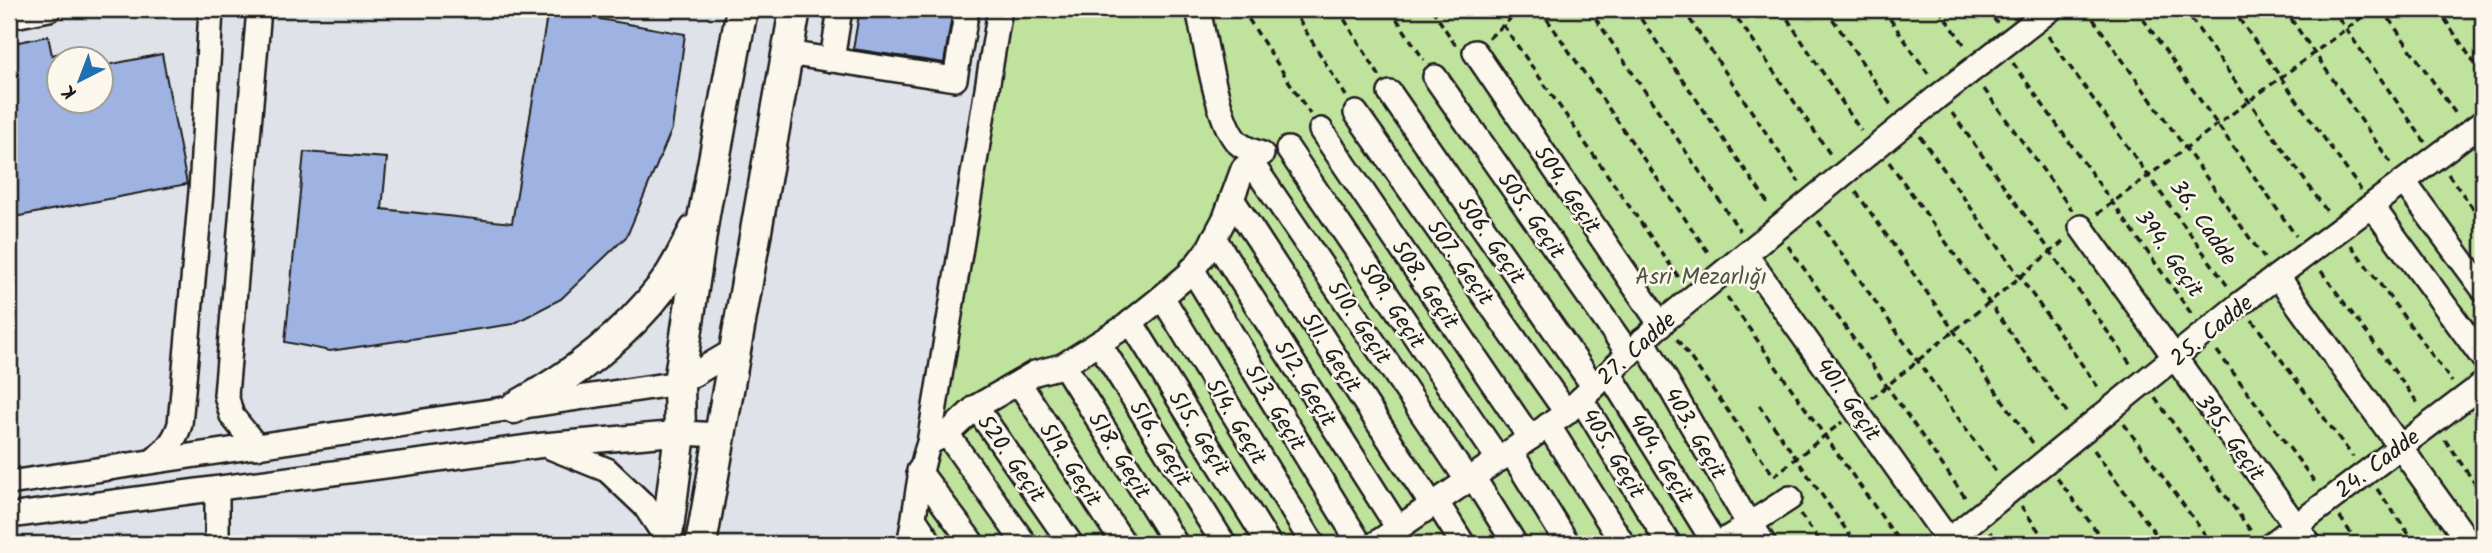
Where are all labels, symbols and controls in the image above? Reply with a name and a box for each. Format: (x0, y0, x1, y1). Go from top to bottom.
north arrow (46, 46, 116, 116)
text: K (56, 76, 84, 106)
street label: 504. Geçit (1523, 138, 1610, 243)
street label: 505. Geçit (1487, 165, 1574, 268)
street label: 36. Cadde (2159, 172, 2245, 274)
street label: 506. Geçit (1447, 190, 1535, 293)
street label: 394. Geçit (2125, 203, 2213, 307)
street label: 507. Geçit (1416, 213, 1503, 315)
street label: 508. Geçit (1381, 233, 1468, 338)
street label: 509. Geçit (1349, 255, 1435, 358)
park label: Asri Mezarlığı (1635, 260, 1767, 296)
street label: 510. Geçit (1317, 274, 1400, 373)
street label: 25. Cadde (2163, 287, 2262, 376)
street label: 27. Cadde (1589, 304, 1685, 395)
street label: 511. Geçit (1291, 305, 1371, 402)
street label: 512. Geçit (1263, 334, 1346, 436)
street label: 401. Geçit (1805, 351, 1890, 450)
street label: 513. Geçit (1234, 357, 1315, 460)
street label: 514. Geçit (1195, 372, 1276, 473)
street label: 403. Geçit (1653, 381, 1736, 488)
street label: 515. Geçit (1158, 384, 1239, 485)
street label: 395. Geçit (2185, 387, 2274, 490)
street label: 516. Geçit (1119, 394, 1201, 495)
street label: 405. Geçit (1571, 402, 1654, 507)
street label: 518. Geçit (1077, 405, 1160, 508)
street label: 520. Geçit (967, 407, 1055, 512)
street label: 404. Geçit (1618, 407, 1703, 512)
street label: 519. Geçit (1028, 416, 1111, 515)
street label: 24. Cadde (2328, 421, 2428, 509)

